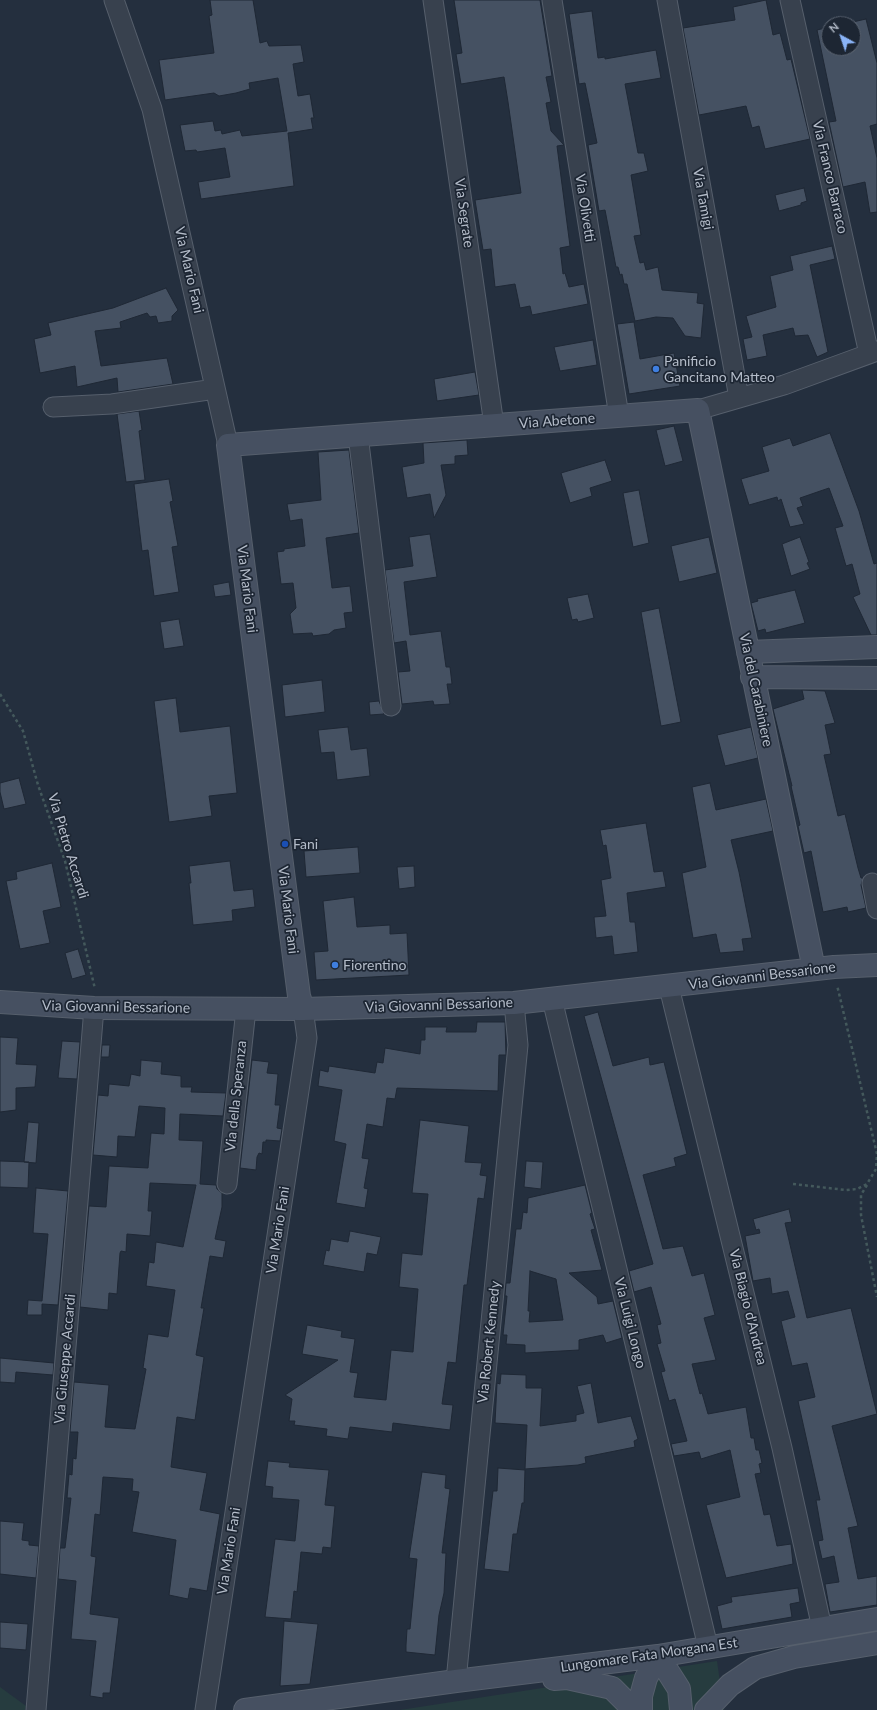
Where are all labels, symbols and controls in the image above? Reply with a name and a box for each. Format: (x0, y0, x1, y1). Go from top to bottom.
north arrow (821, 16, 861, 56)
text: N (826, 19, 841, 35)
street label: Via Franco Barraco (809, 119, 851, 235)
street label: Via Tamigi (689, 167, 717, 231)
street label: Via Olivetti (571, 173, 599, 243)
street label: Via Segrate (451, 177, 477, 249)
street label: Via Mario Fani (171, 225, 207, 315)
place label: Panificio Gancitano Matteo (664, 353, 775, 386)
marker: Panificio Gancitano Matteo (651, 364, 661, 374)
street label: Via Abetone (518, 410, 596, 432)
street label: Via Mario Fani (233, 544, 261, 634)
street label: Via del Carabiniere (736, 632, 776, 748)
street label: Via Pietro Accardi (44, 791, 92, 901)
place label: Fani (293, 836, 318, 852)
marker: Fani (280, 839, 290, 849)
street label: Via Mario Fani (274, 865, 302, 955)
place label: Fiorentino (343, 957, 406, 973)
street label: Via Giovanni Bessarione (687, 959, 837, 993)
marker: Fiorentino (330, 960, 340, 970)
street label: Via Giovanni Bessarione (365, 994, 513, 1016)
street label: Via Giovanni Bessarione (42, 997, 190, 1017)
street label: Via della Speranza (222, 1040, 250, 1152)
street label: Via Mario Fani (263, 1185, 293, 1275)
street label: Via Biagio d'Andrea (725, 1247, 771, 1367)
street label: Via Luigi Longo (611, 1276, 649, 1370)
street label: Via Robert Kennedy (474, 1280, 504, 1404)
street label: Via Giuseppe Accardi (51, 1293, 79, 1425)
street label: Via Mario Fani (214, 1506, 244, 1596)
street label: Lungomare Fata Morgana Est (559, 1634, 739, 1676)

